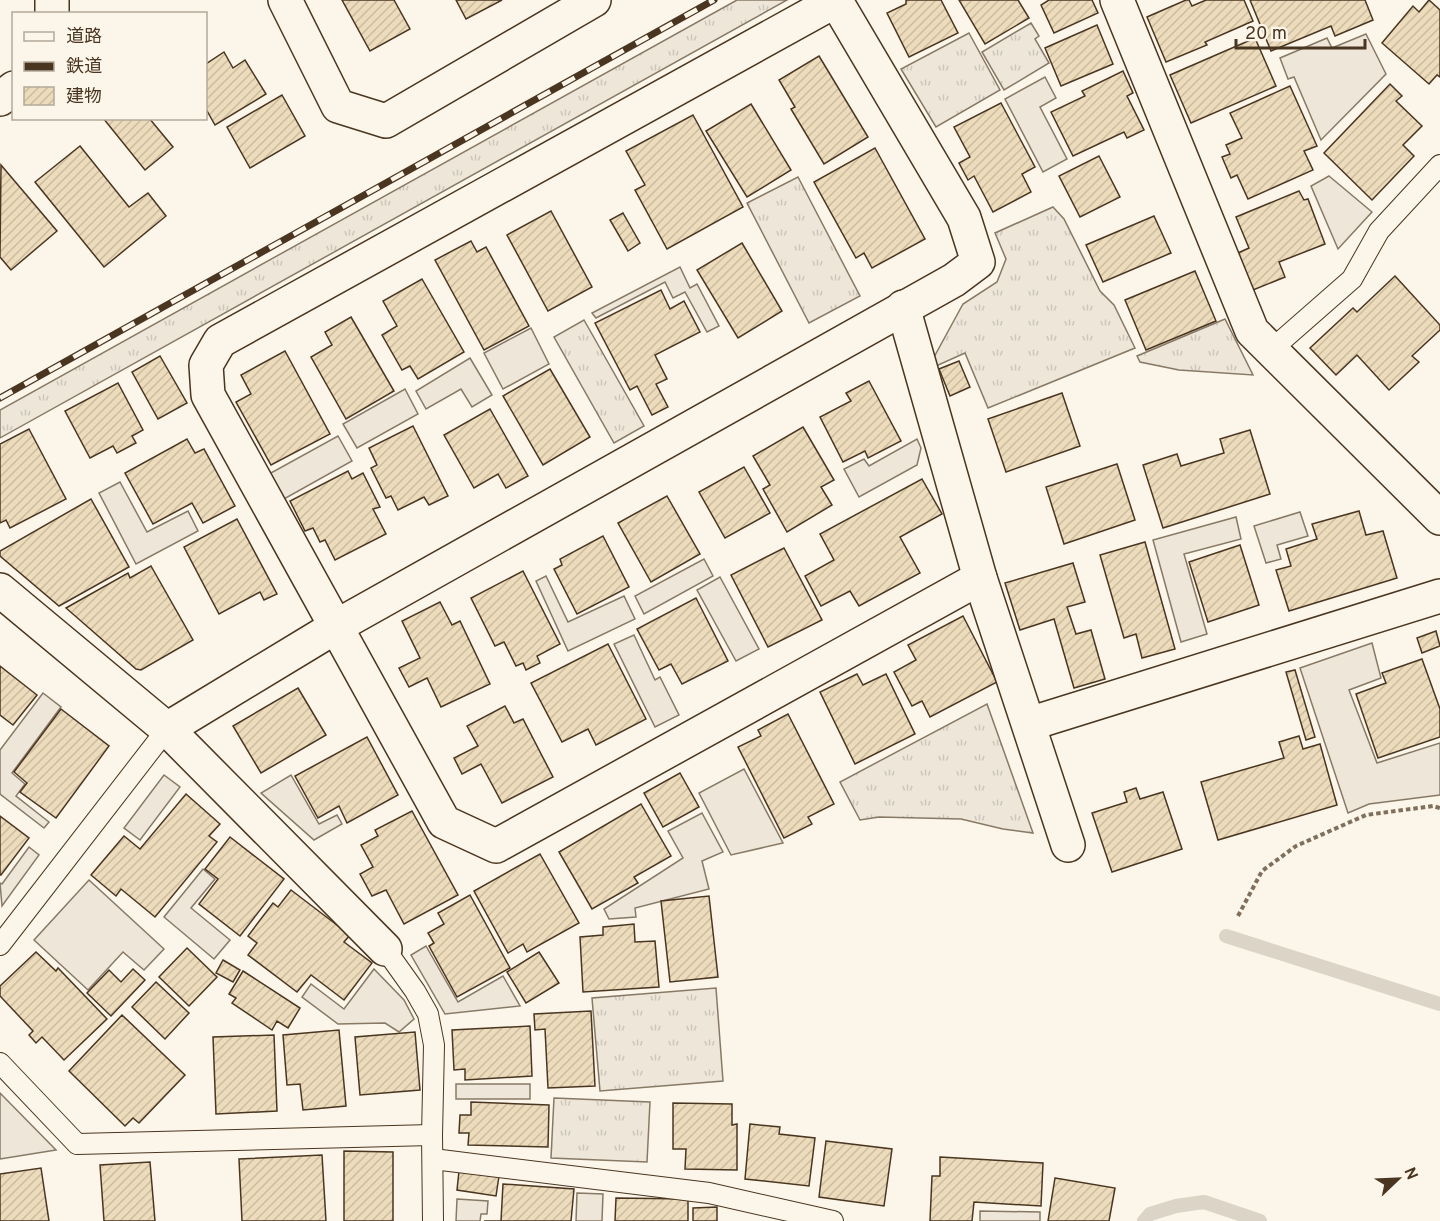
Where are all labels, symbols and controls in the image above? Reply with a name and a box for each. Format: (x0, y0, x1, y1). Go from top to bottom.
legend (12, 12, 207, 120)
scale bar (1236, 12, 1365, 50)
text: 20 m (1245, 23, 1287, 46)
text: 道路 (66, 26, 102, 49)
text: 鉄道 (66, 56, 102, 79)
text: 建物 (66, 86, 102, 109)
north arrow (1368, 1149, 1428, 1209)
text: N (1399, 1165, 1421, 1183)

